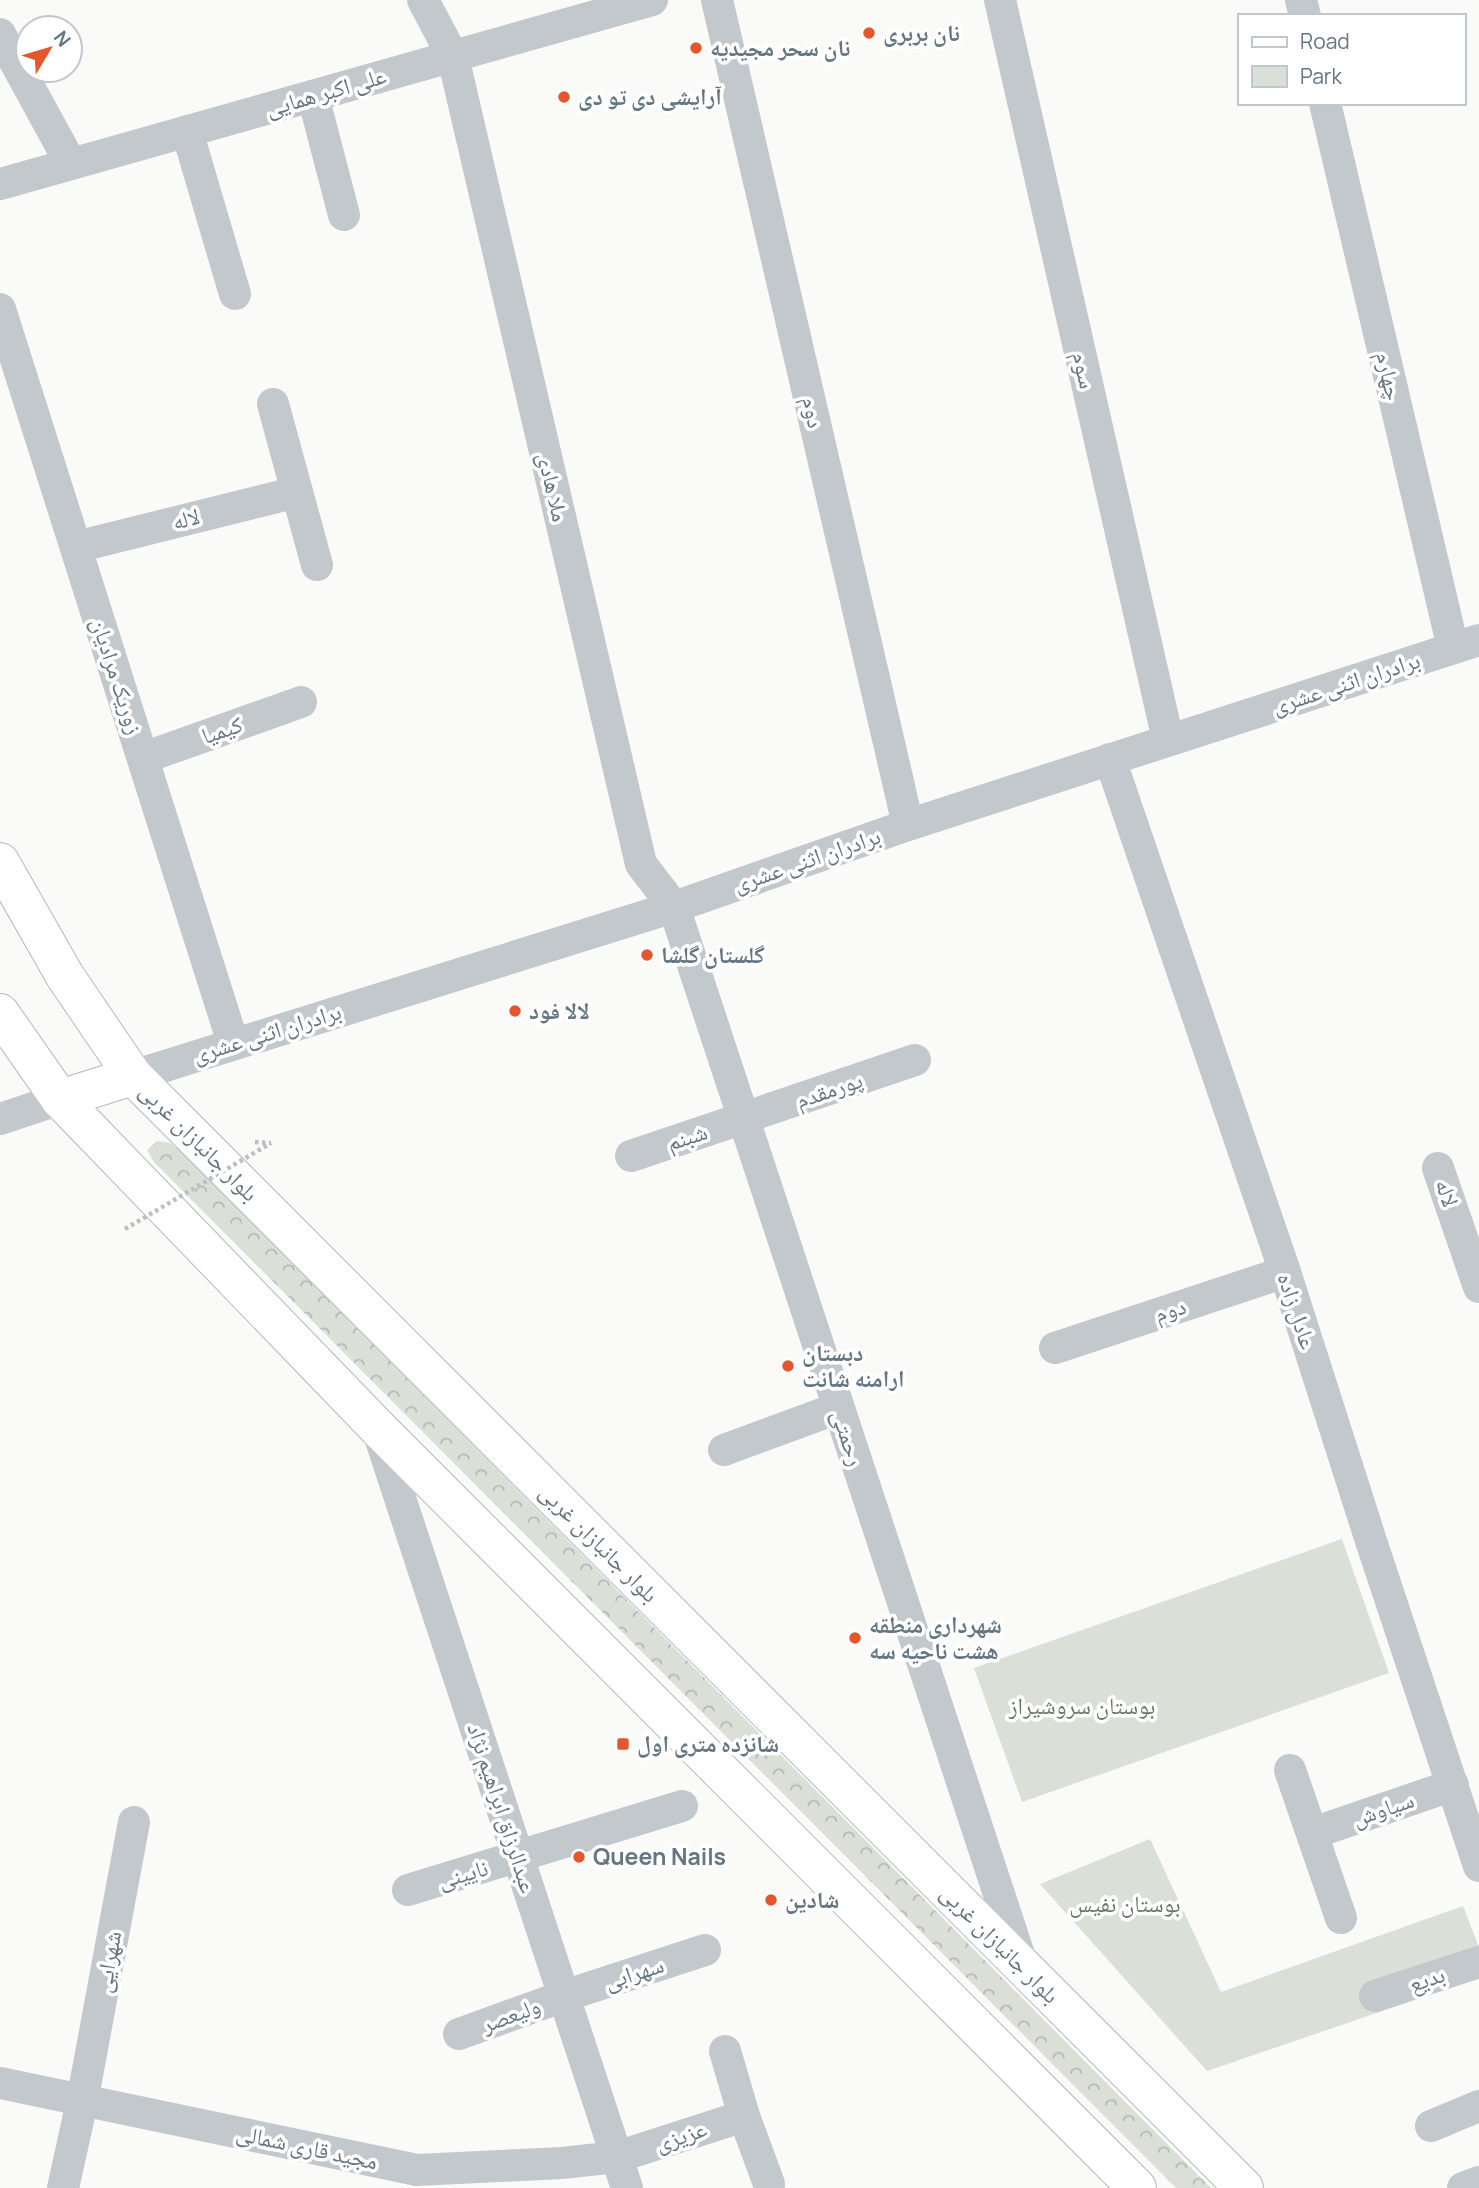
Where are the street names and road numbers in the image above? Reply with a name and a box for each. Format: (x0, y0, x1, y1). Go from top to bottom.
street label: علی اکبر همایی (262, 58, 390, 124)
street label: سوم (1064, 348, 1105, 392)
street label: چهارم (1368, 348, 1411, 404)
street label: دوم (794, 393, 833, 431)
street label: ملا هادی (530, 449, 577, 525)
street label: لاله (169, 499, 203, 537)
street label: زوریک مرادیان (84, 613, 152, 738)
street label: برادران اثنی عشری (1268, 643, 1424, 721)
street label: کیمیا (197, 707, 247, 751)
street label: برادران اثنی عشری (729, 819, 885, 899)
street label: برادران اثنی عشری (188, 994, 345, 1070)
street label: پورمقدم (791, 1063, 867, 1116)
street label: بلوار جانبازان غربی (133, 1075, 266, 1208)
street label: شبنم (662, 1115, 711, 1159)
street label: لاله (1428, 1175, 1467, 1211)
street label: عادل زاده (1271, 1268, 1325, 1353)
street label: دوم (1150, 1289, 1190, 1330)
street label: رحمتی (825, 1406, 873, 1470)
street label: بلوار جانبازان غربی (533, 1476, 666, 1609)
street label: عبدالرزاق ابراهیم نژاد (459, 1719, 546, 1897)
street label: سیاوش (1348, 1783, 1418, 1833)
street label: نایینی (434, 1851, 492, 1895)
street label: بلوار جانبازان غربی (934, 1877, 1067, 2010)
street label: شهرایی (86, 1928, 128, 1995)
street label: سهرابی (600, 1947, 668, 1997)
street label: بدیع (1405, 1957, 1449, 1999)
street label: ولیعصر (476, 1989, 545, 2040)
street label: عزیزی (651, 2112, 711, 2158)
street label: مجید قاری شمالی (234, 2115, 381, 2177)

